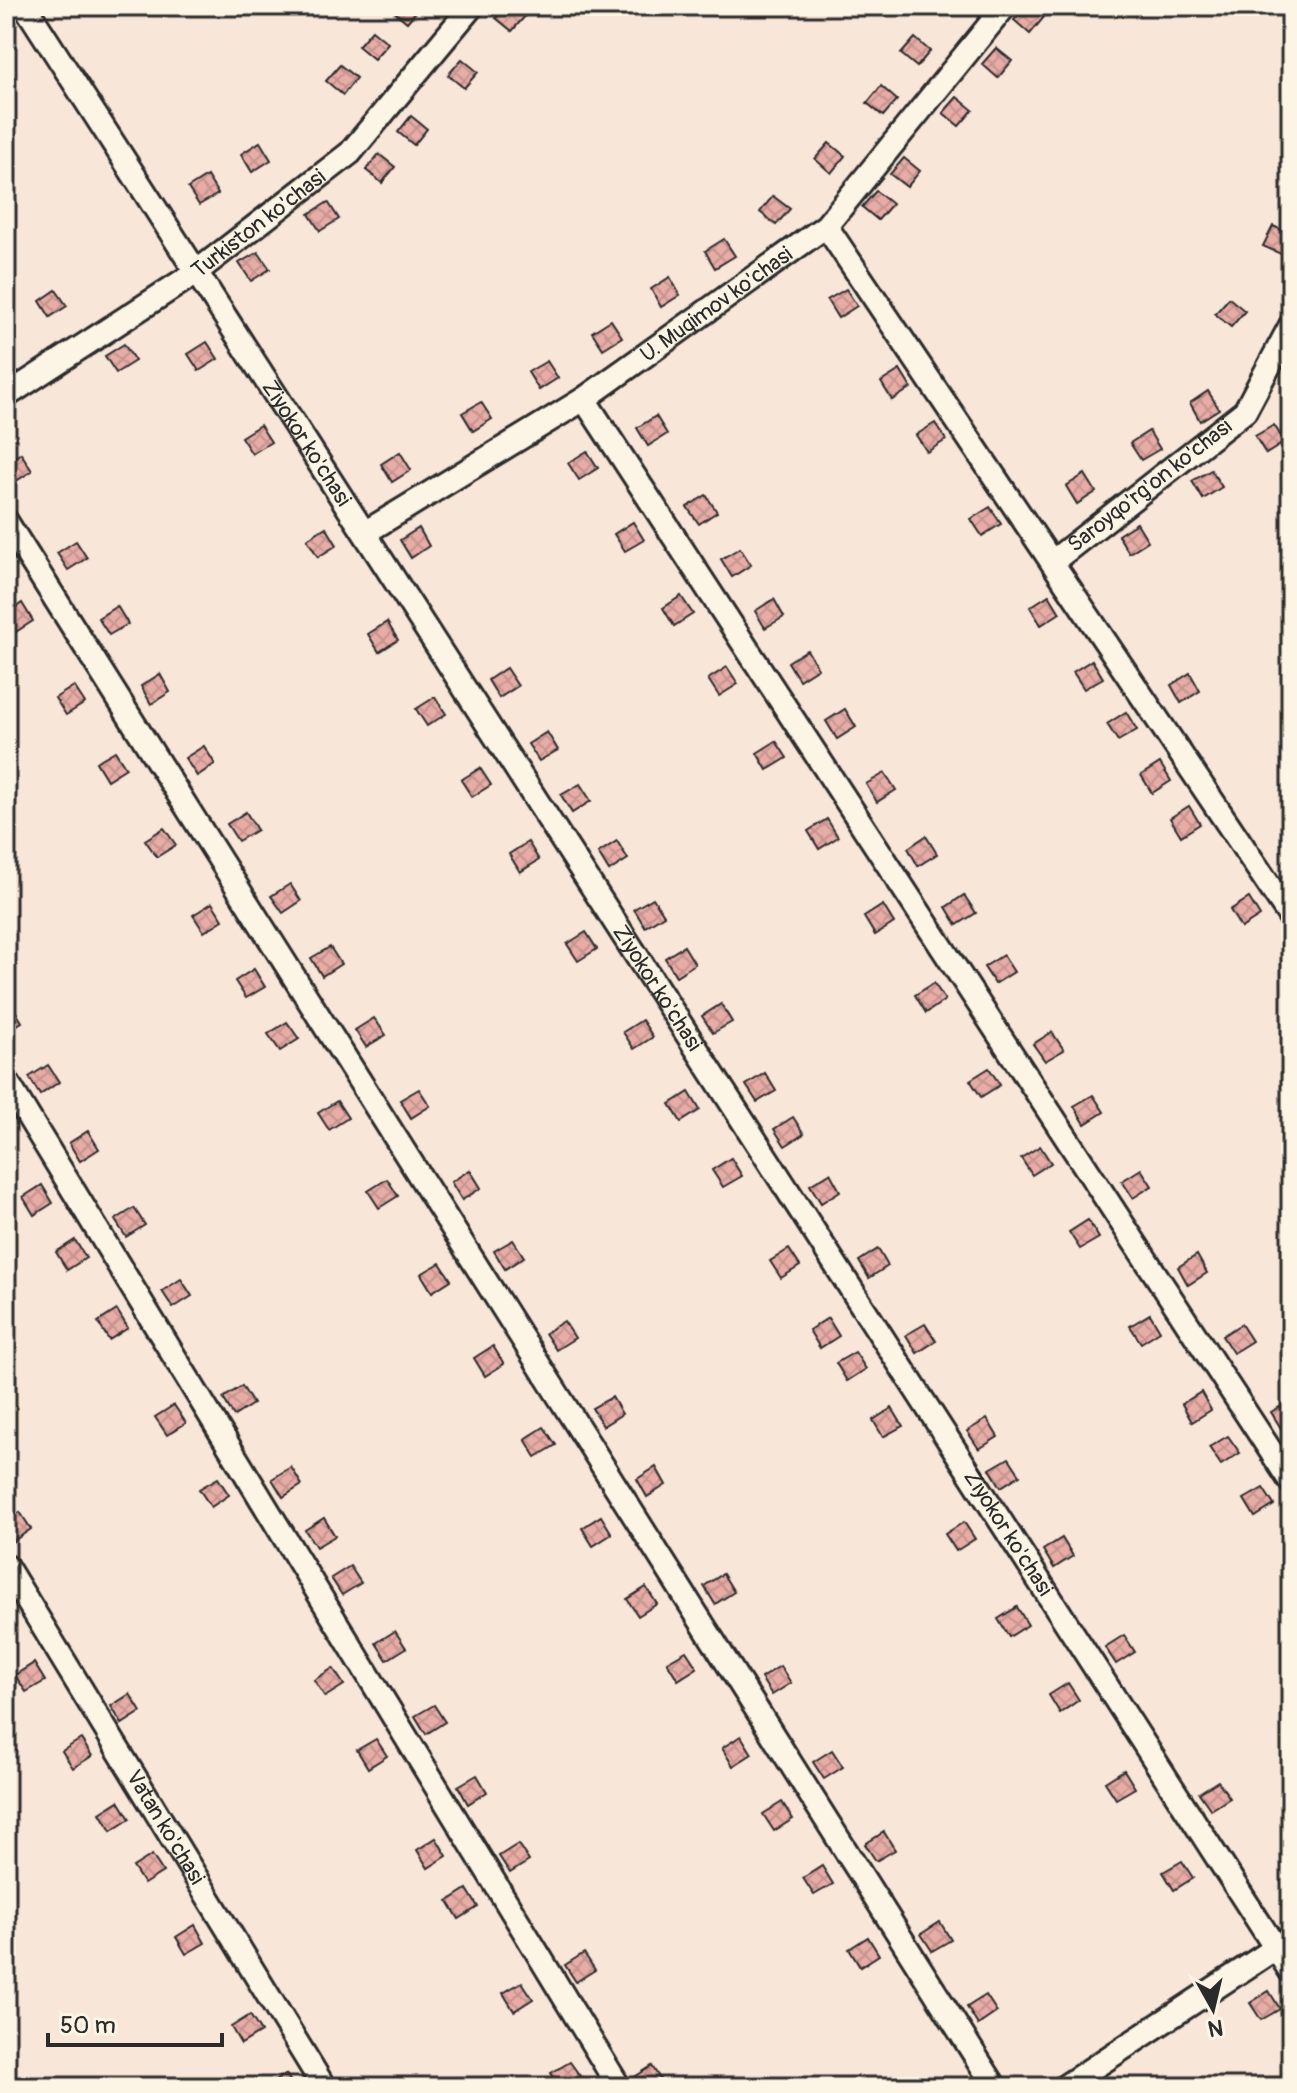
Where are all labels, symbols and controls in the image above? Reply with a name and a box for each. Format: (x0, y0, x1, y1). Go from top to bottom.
street label: Turkiston ko'chasi (186, 163, 331, 284)
street label: U. Muqimov ko'chasi (635, 240, 798, 368)
street label: Ziyokor ko'chasi (256, 375, 358, 512)
street label: Saroyqo'rg'on ko'chasi (1062, 413, 1238, 559)
street label: Ziyokor ko'chasi (606, 920, 708, 1056)
street label: Ziyokor ko'chasi (957, 1464, 1059, 1601)
street label: Vatan ko'chasi (120, 1765, 211, 1890)
north arrow (1173, 1969, 1253, 2049)
scale bar (48, 1997, 222, 2047)
text: 50 m (60, 2011, 116, 2040)
text: N (1206, 2013, 1225, 2043)

